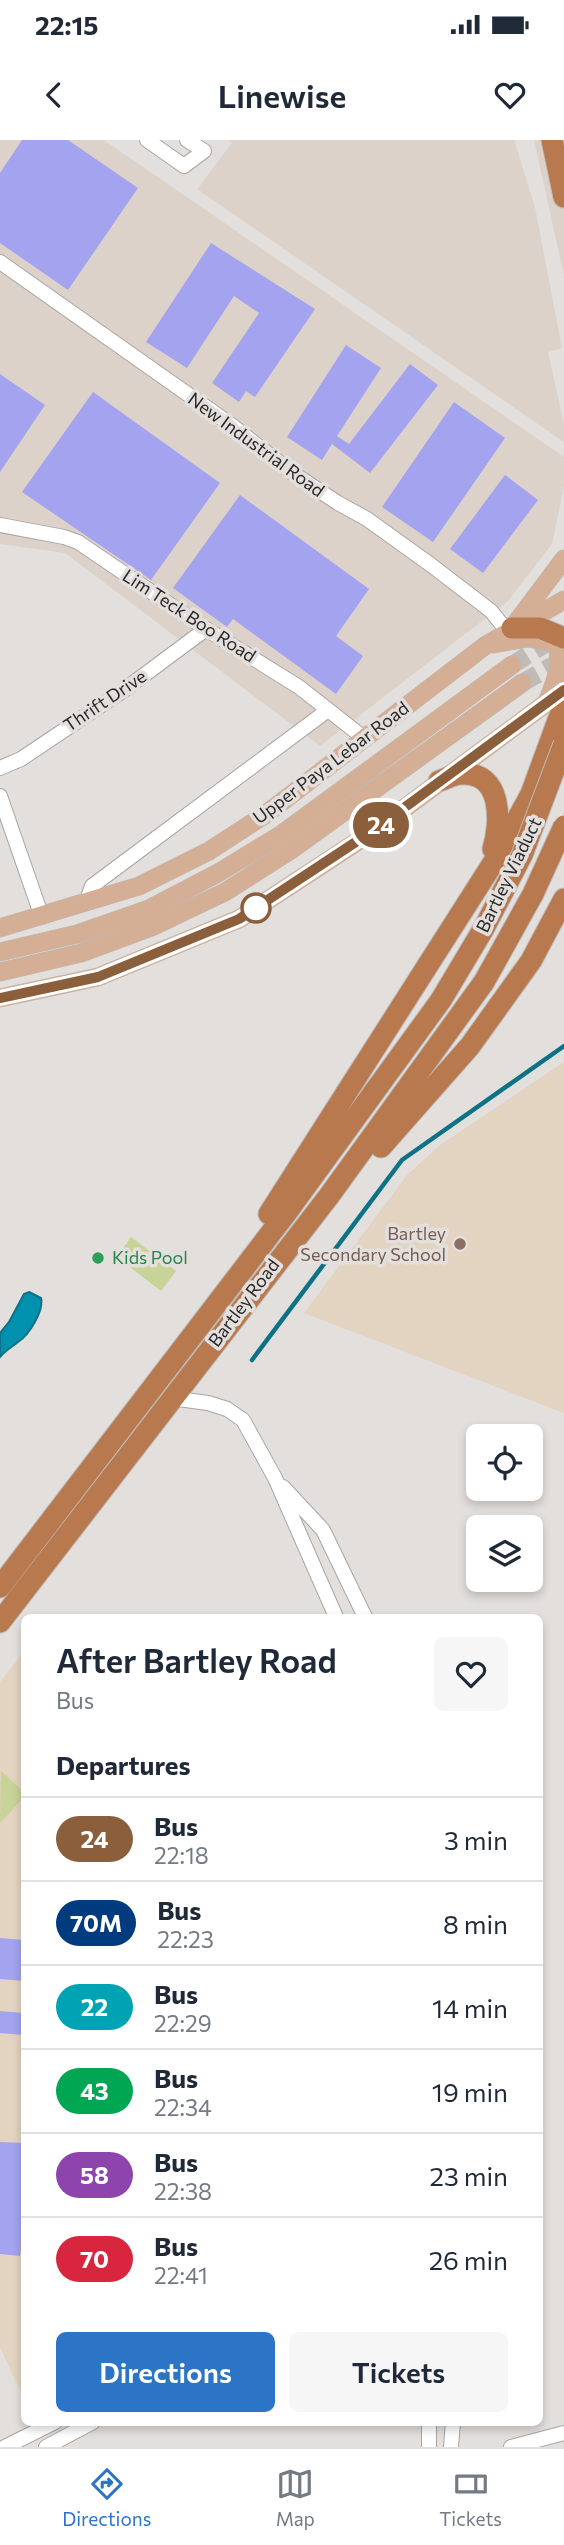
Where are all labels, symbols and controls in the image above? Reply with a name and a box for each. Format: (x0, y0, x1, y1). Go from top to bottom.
text: 22:15 (35, 9, 98, 40)
text: Linewise (218, 75, 346, 115)
icon: back (35, 76, 73, 114)
icon: heart (491, 76, 529, 114)
street label: New Industrial Road (184, 387, 329, 501)
street label: Lim Teck Boo Road (119, 564, 260, 666)
street label: Thrift Drive (59, 664, 150, 736)
street label: Upper Paya Lebar Road (248, 696, 413, 828)
line badge: 24 (350, 802, 412, 848)
text: 24 (367, 810, 395, 839)
street label: Bartley Viaduct (471, 813, 545, 936)
unlabelled marker (241, 893, 271, 923)
place label: Bartley Secondary School (300, 1222, 446, 1265)
marker: Bartley Secondary School (452, 1236, 468, 1252)
place label: Kids Pool (112, 1246, 188, 1268)
marker: Kids Pool (90, 1250, 106, 1266)
street label: Bartley Road (203, 1254, 283, 1351)
map controls (466, 1424, 543, 1592)
button: locate (466, 1424, 543, 1501)
button: layers (466, 1515, 543, 1592)
button: heart (434, 1637, 508, 1711)
text: After Bartley Road (56, 1639, 337, 1680)
text: Bus (56, 1686, 94, 1714)
text: Departures (56, 1749, 191, 1780)
text: Bus (154, 1810, 198, 1841)
text: 24 (80, 1824, 109, 1853)
text: 3 min (444, 1824, 508, 1855)
text: 22:18 (154, 1841, 209, 1869)
text: Bus (157, 1894, 201, 1925)
text: 70M (70, 1908, 122, 1937)
text: 8 min (443, 1908, 508, 1939)
text: 22:23 (157, 1925, 214, 1953)
text: Bus (154, 1978, 198, 2009)
text: 22 (81, 1992, 108, 2021)
text: 14 min (432, 1992, 508, 2023)
text: 22:29 (154, 2009, 212, 2037)
text: Bus (154, 2062, 198, 2093)
text: 43 (80, 2076, 109, 2105)
text: 19 min (432, 2076, 508, 2107)
text: 22:34 (154, 2093, 212, 2121)
text: Bus (154, 2146, 198, 2177)
text: 58 (80, 2160, 109, 2189)
text: 23 min (430, 2160, 508, 2191)
text: 22:38 (154, 2177, 212, 2205)
text: Bus (154, 2230, 198, 2261)
text: 70 (80, 2244, 109, 2273)
text: 26 min (429, 2244, 508, 2275)
text: 22:41 (154, 2261, 208, 2289)
button: Directions (56, 2332, 275, 2412)
button: Tickets (289, 2332, 508, 2412)
tab: Directions (62, 2465, 151, 2530)
tab: Map (276, 2465, 315, 2530)
tab: Tickets (439, 2465, 502, 2530)

